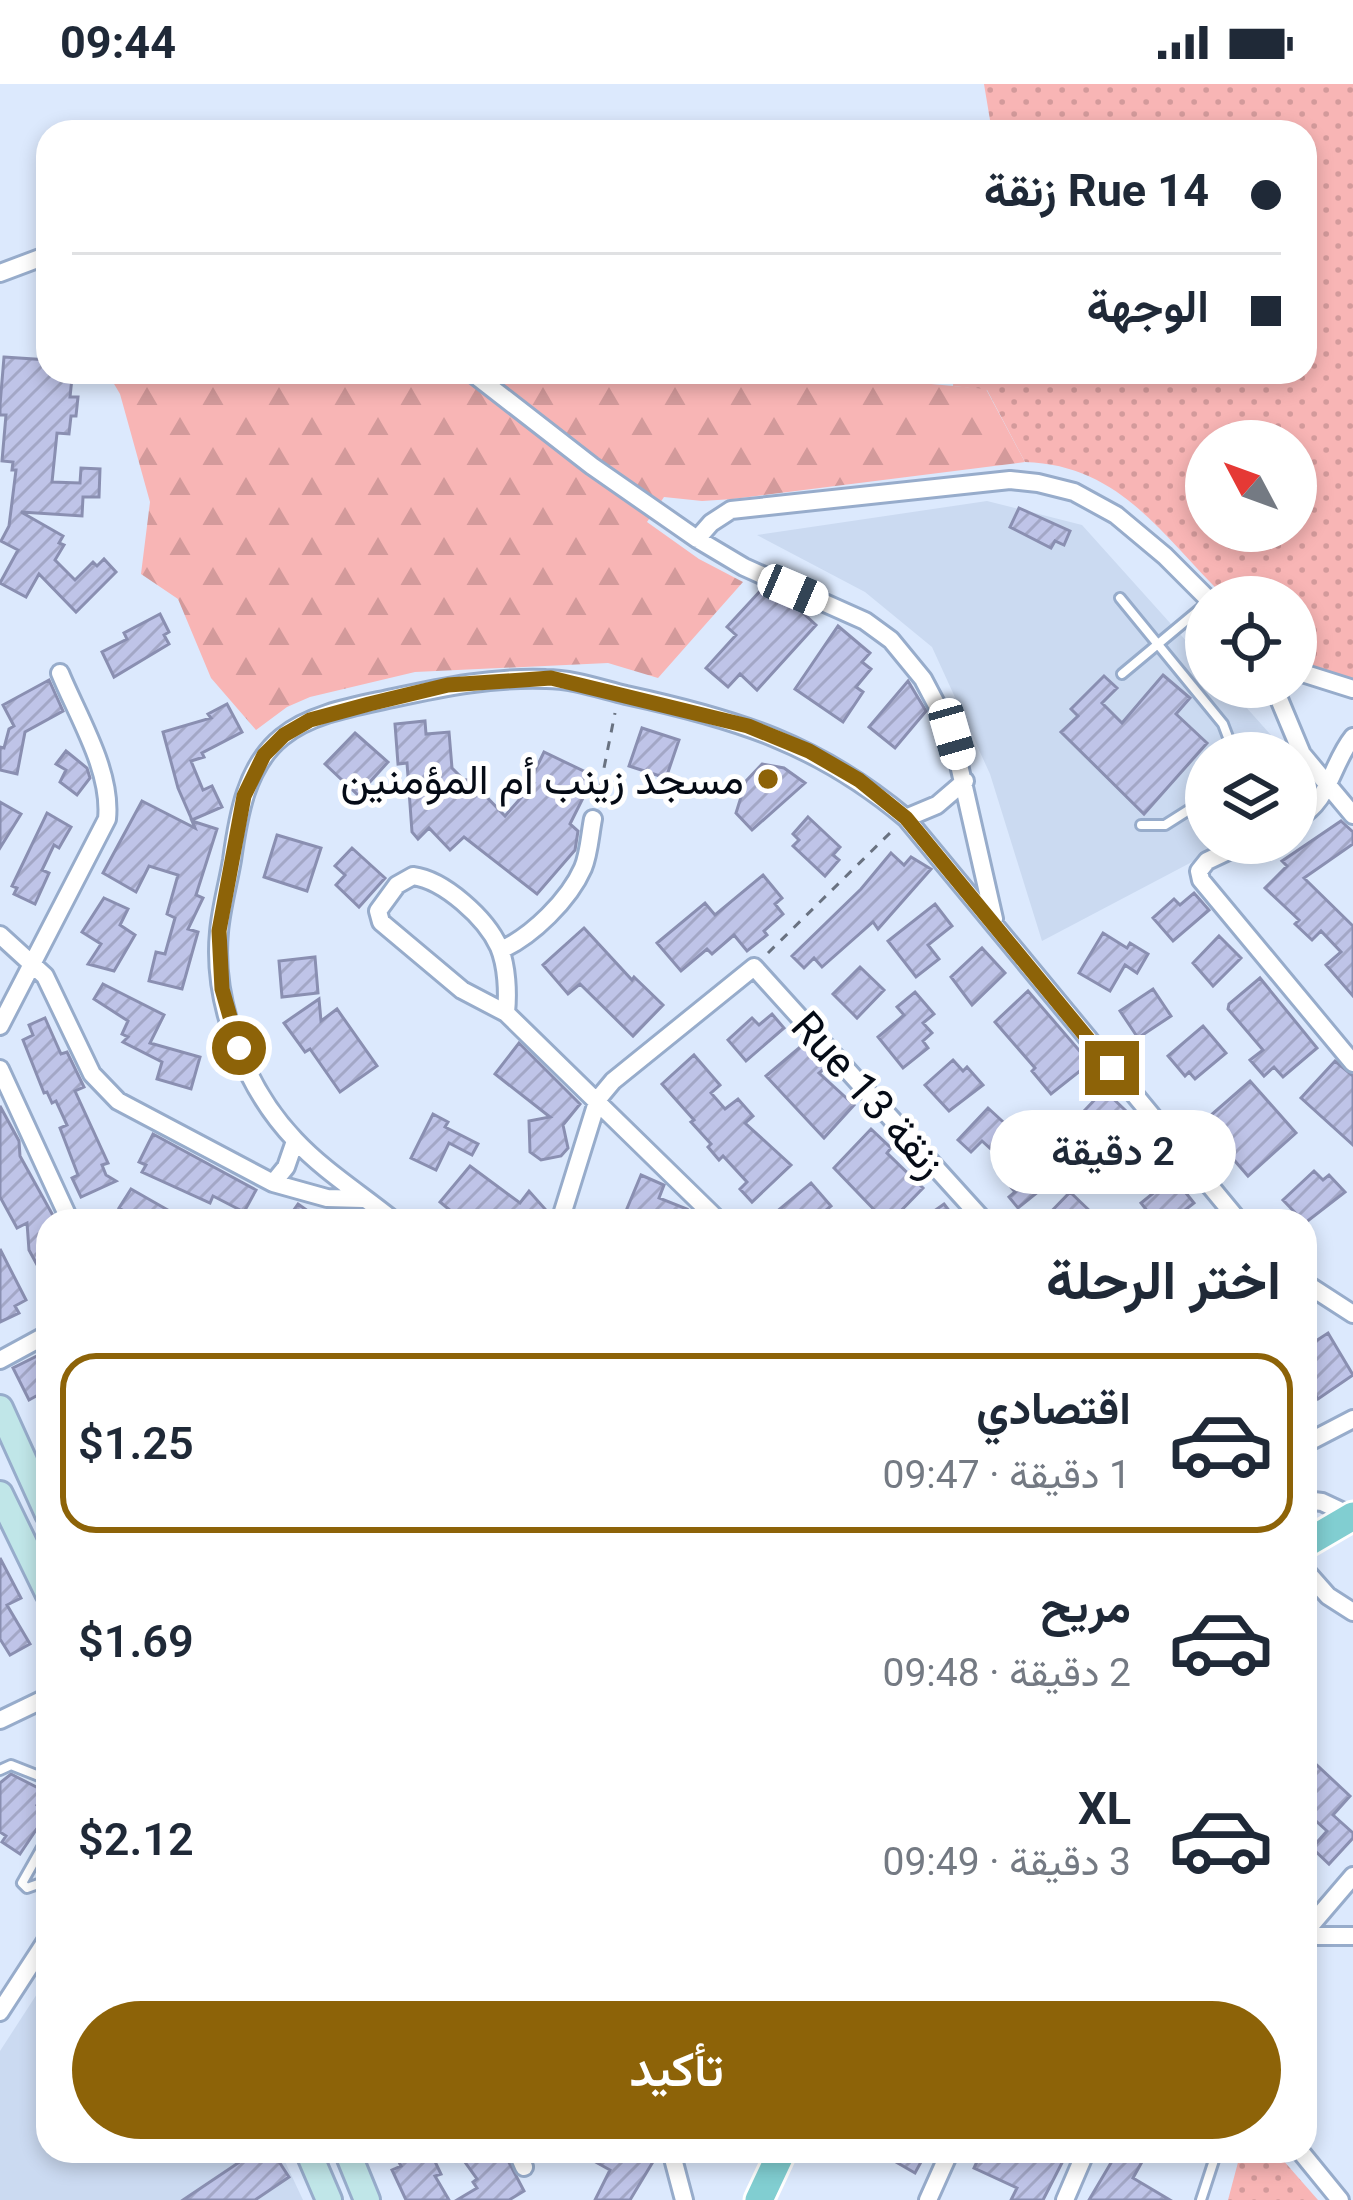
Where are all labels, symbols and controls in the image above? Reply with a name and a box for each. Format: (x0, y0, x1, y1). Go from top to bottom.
text: 09:44 (60, 16, 176, 69)
text: Rue 14 زنقة (984, 164, 1209, 217)
text: الوجهة (1087, 280, 1209, 333)
north arrow (1185, 420, 1317, 552)
map controls (1185, 420, 1317, 864)
car (753, 559, 833, 621)
button: locate (1185, 576, 1317, 708)
car (925, 694, 979, 774)
button: layers (1185, 732, 1317, 864)
place label: مسجد زينب أم المؤمنين (340, 755, 744, 807)
marker: مسجد زينب أم المؤمنين (755, 766, 781, 792)
street label: Rue 13 زنقة (780, 1002, 956, 1188)
route start (212, 1021, 266, 1075)
route end (1085, 1041, 1139, 1095)
callout: 2 دقيقة (989, 1110, 1235, 1194)
text: 2 دقيقة (1051, 1129, 1175, 1175)
text: اختر الرحلة (1046, 1249, 1281, 1312)
text: اقتصادي (976, 1382, 1131, 1435)
icon: car (1167, 1389, 1275, 1497)
text: $1.25 (78, 1417, 194, 1470)
text: 1 دقيقة · 09:47 (882, 1452, 1131, 1498)
text: مريح (1040, 1580, 1131, 1633)
icon: car (1167, 1587, 1275, 1695)
text: $1.69 (78, 1615, 194, 1668)
text: 2 دقيقة · 09:48 (882, 1650, 1131, 1696)
text: XL (1078, 1782, 1131, 1835)
icon: car (1167, 1785, 1275, 1893)
text: $2.12 (78, 1813, 194, 1866)
text: 3 دقيقة · 09:49 (882, 1839, 1131, 1885)
button: تأكيد (72, 2001, 1281, 2139)

